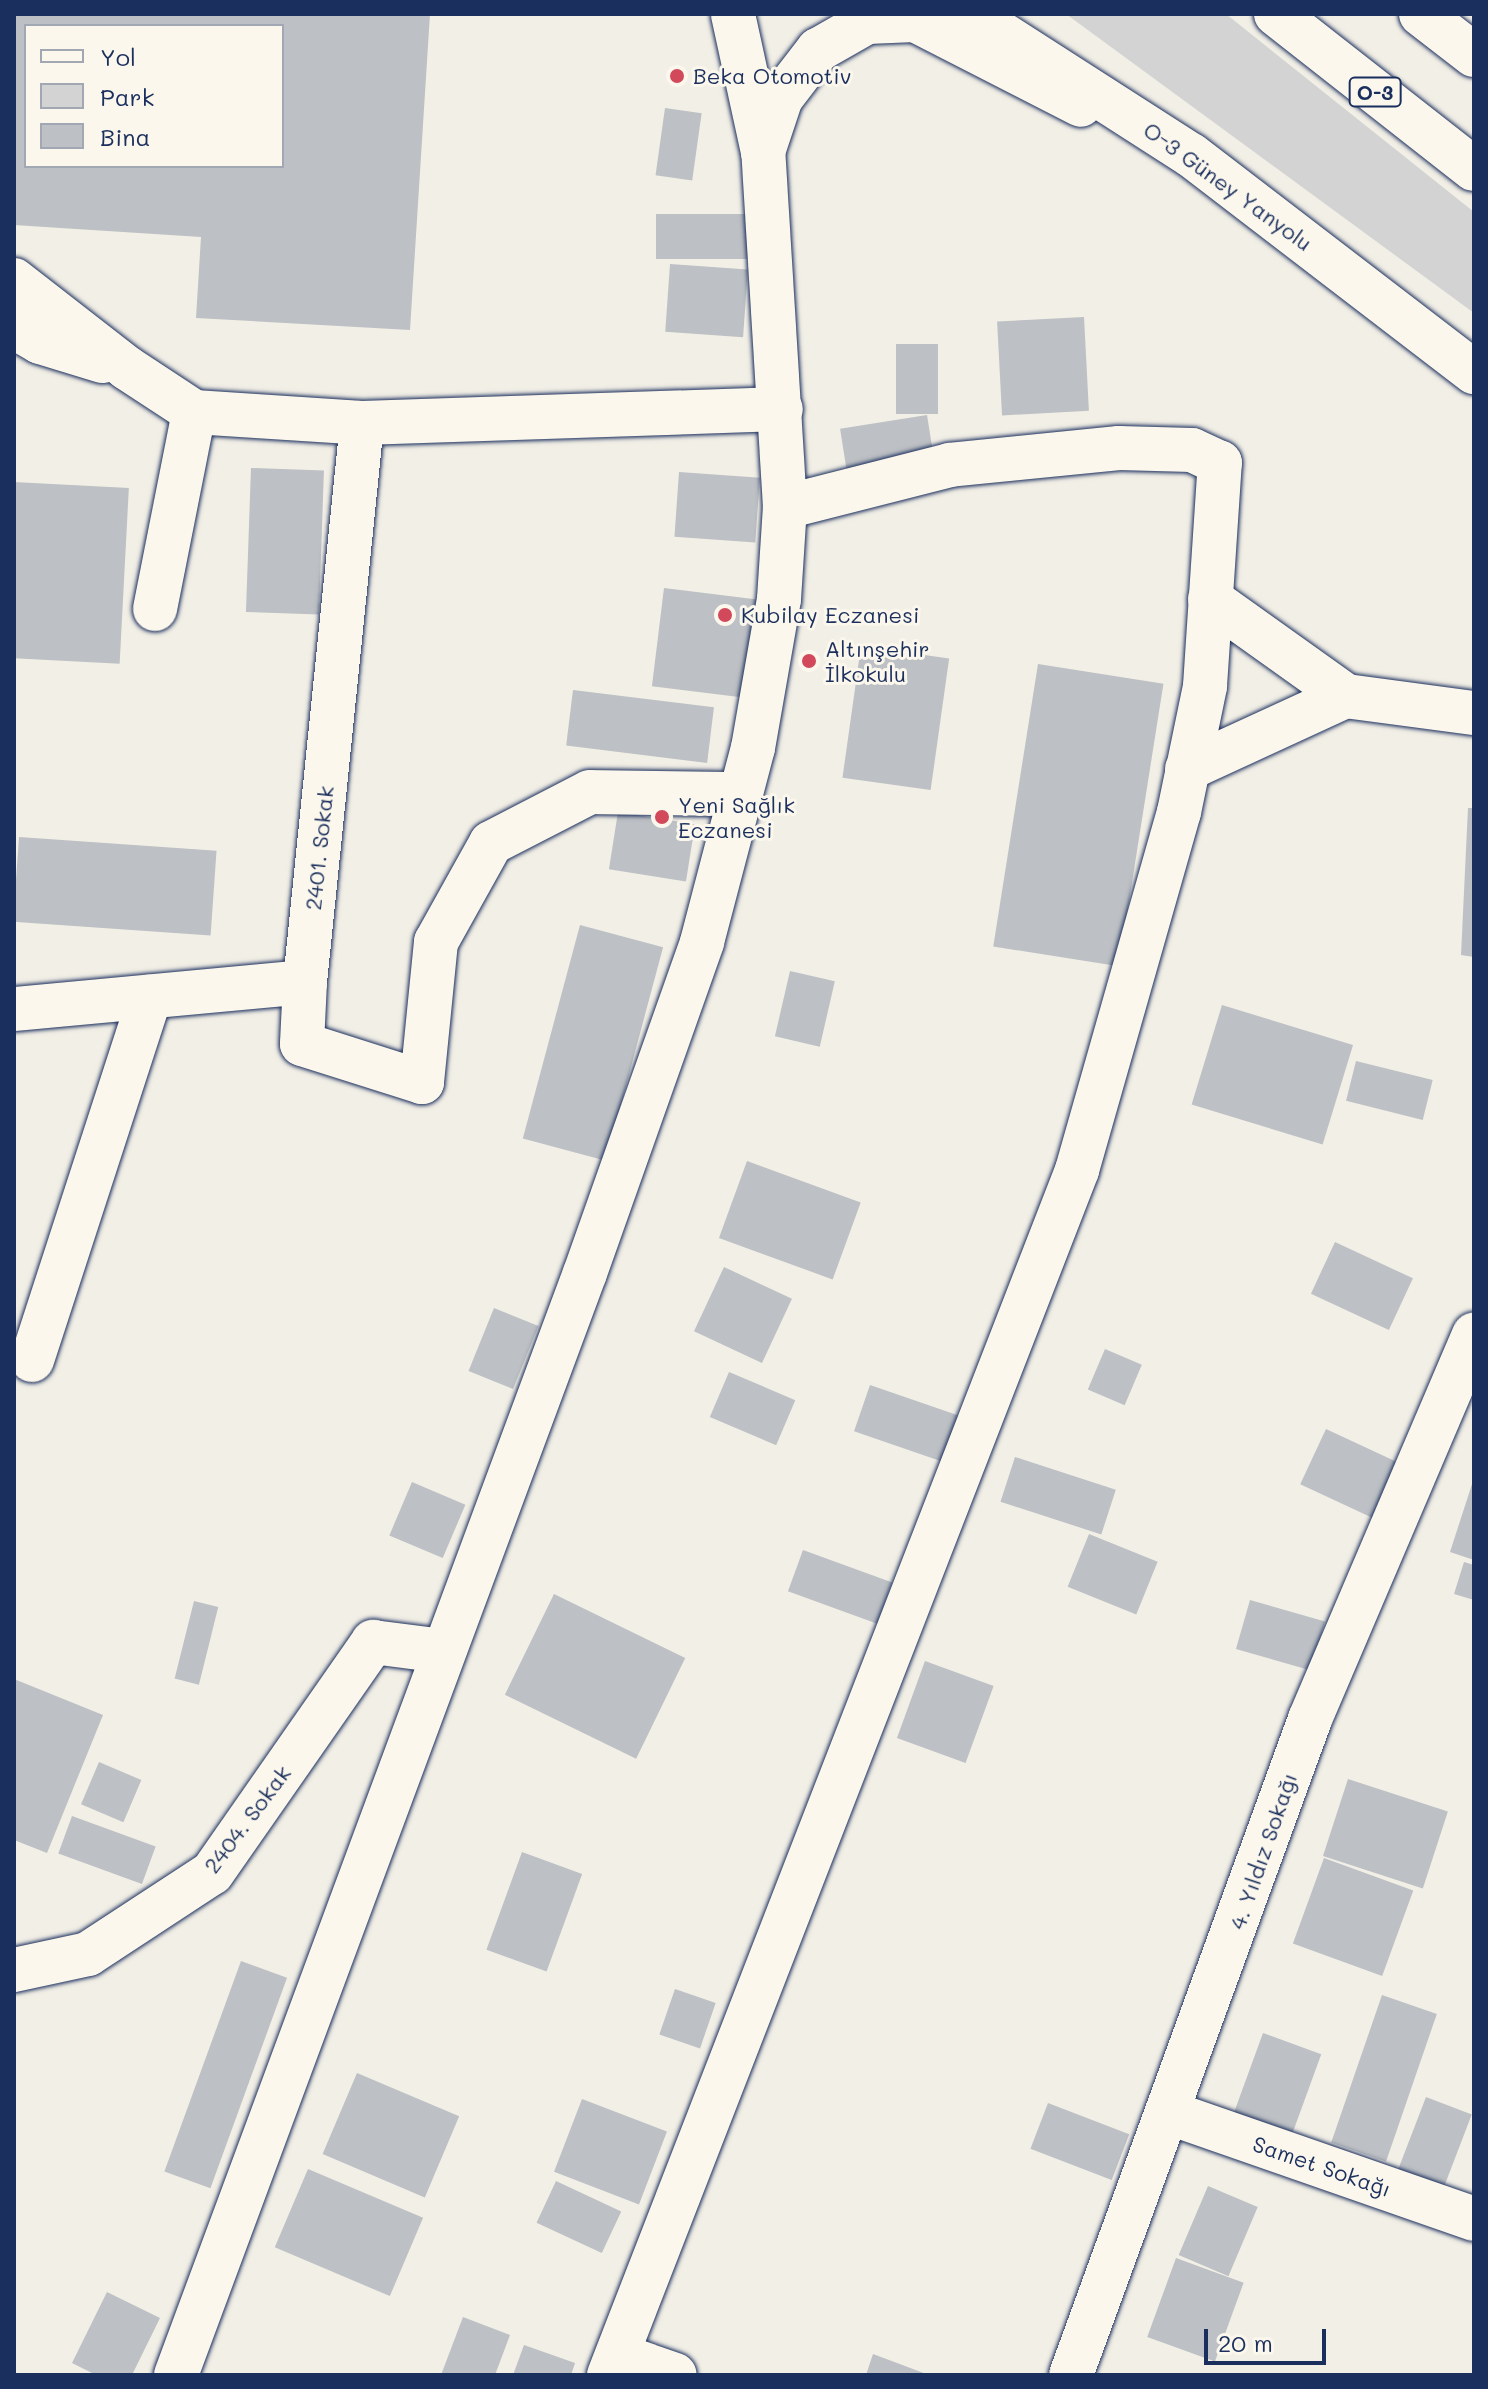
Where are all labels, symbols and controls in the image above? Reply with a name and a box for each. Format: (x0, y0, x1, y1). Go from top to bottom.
legend (24, 24, 284, 168)
text: Yol (100, 41, 136, 72)
place label: Beka Otomotiv (693, 63, 851, 89)
marker: Beka Otomotiv (668, 67, 686, 85)
road number: O-3 (1347, 76, 1403, 108)
text: Park (100, 81, 154, 112)
street label: O-3 Güney Yanyolu (1139, 116, 1317, 256)
text: Bina (100, 121, 151, 152)
place label: Kubilay Eczanesi (741, 602, 920, 628)
marker: Kubilay Eczanesi (716, 606, 734, 624)
place label: Altınşehir İlkokulu (825, 635, 929, 686)
marker: Altınşehir İlkokulu (800, 652, 818, 670)
street label: 2401. Sokak (299, 785, 339, 911)
place label: Yeni Sağlık Eczanesi (678, 791, 795, 842)
marker: Yeni Sağlık Eczanesi (653, 808, 671, 826)
street label: 2404. Sokak (198, 1760, 296, 1878)
street label: 4. Yıldız Sokağı (1224, 1769, 1302, 1933)
street label: Samet Sokağı (1249, 2130, 1395, 2202)
scale bar (1208, 2313, 1330, 2363)
text: 20 m (1218, 2327, 1273, 2358)

